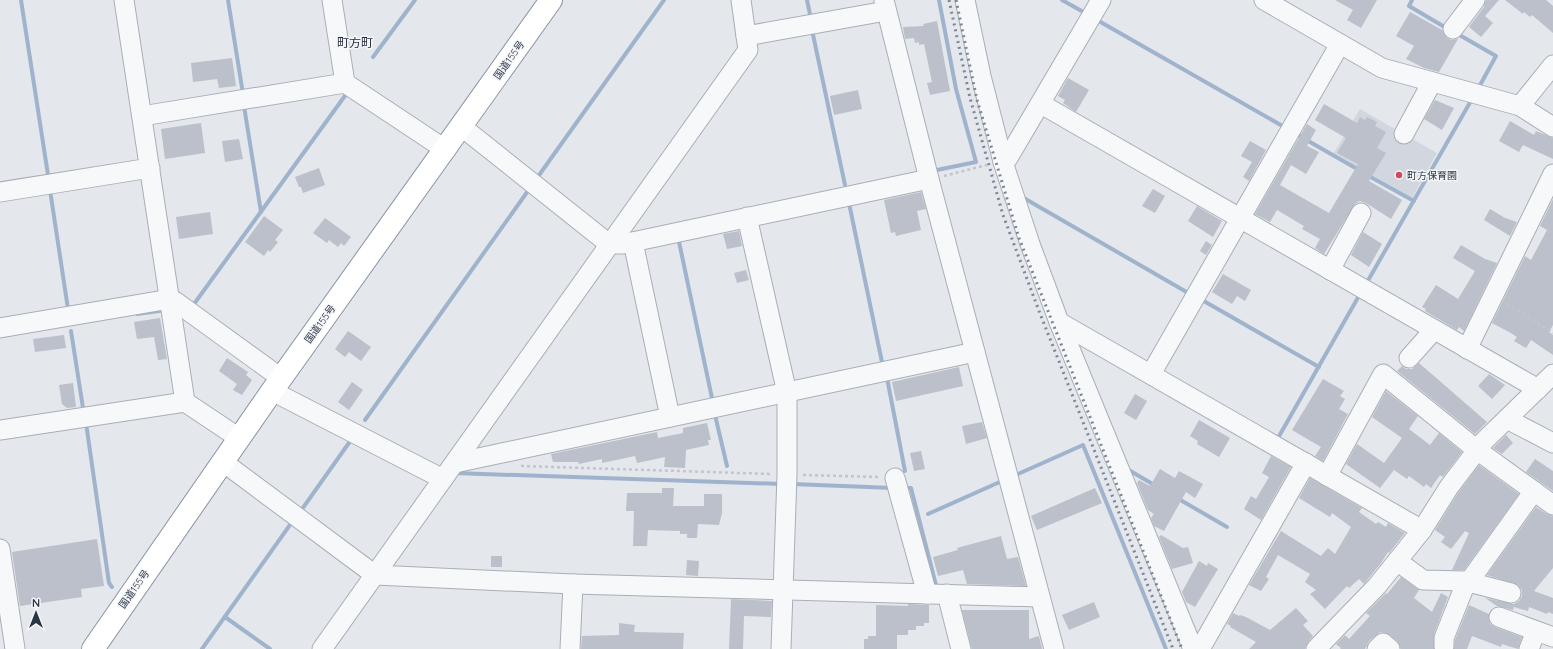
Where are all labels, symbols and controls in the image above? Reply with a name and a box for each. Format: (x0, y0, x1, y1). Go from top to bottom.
district label: 町方町 (337, 35, 373, 50)
street label: 国道155号 (491, 38, 527, 82)
place label: 町方保育園 (1407, 169, 1457, 182)
marker: 町方保育園 (1394, 170, 1404, 180)
street label: 国道155号 (302, 302, 338, 346)
street label: 国道155号 (116, 567, 152, 611)
north arrow (16, 593, 56, 633)
text: N (32, 596, 40, 610)

